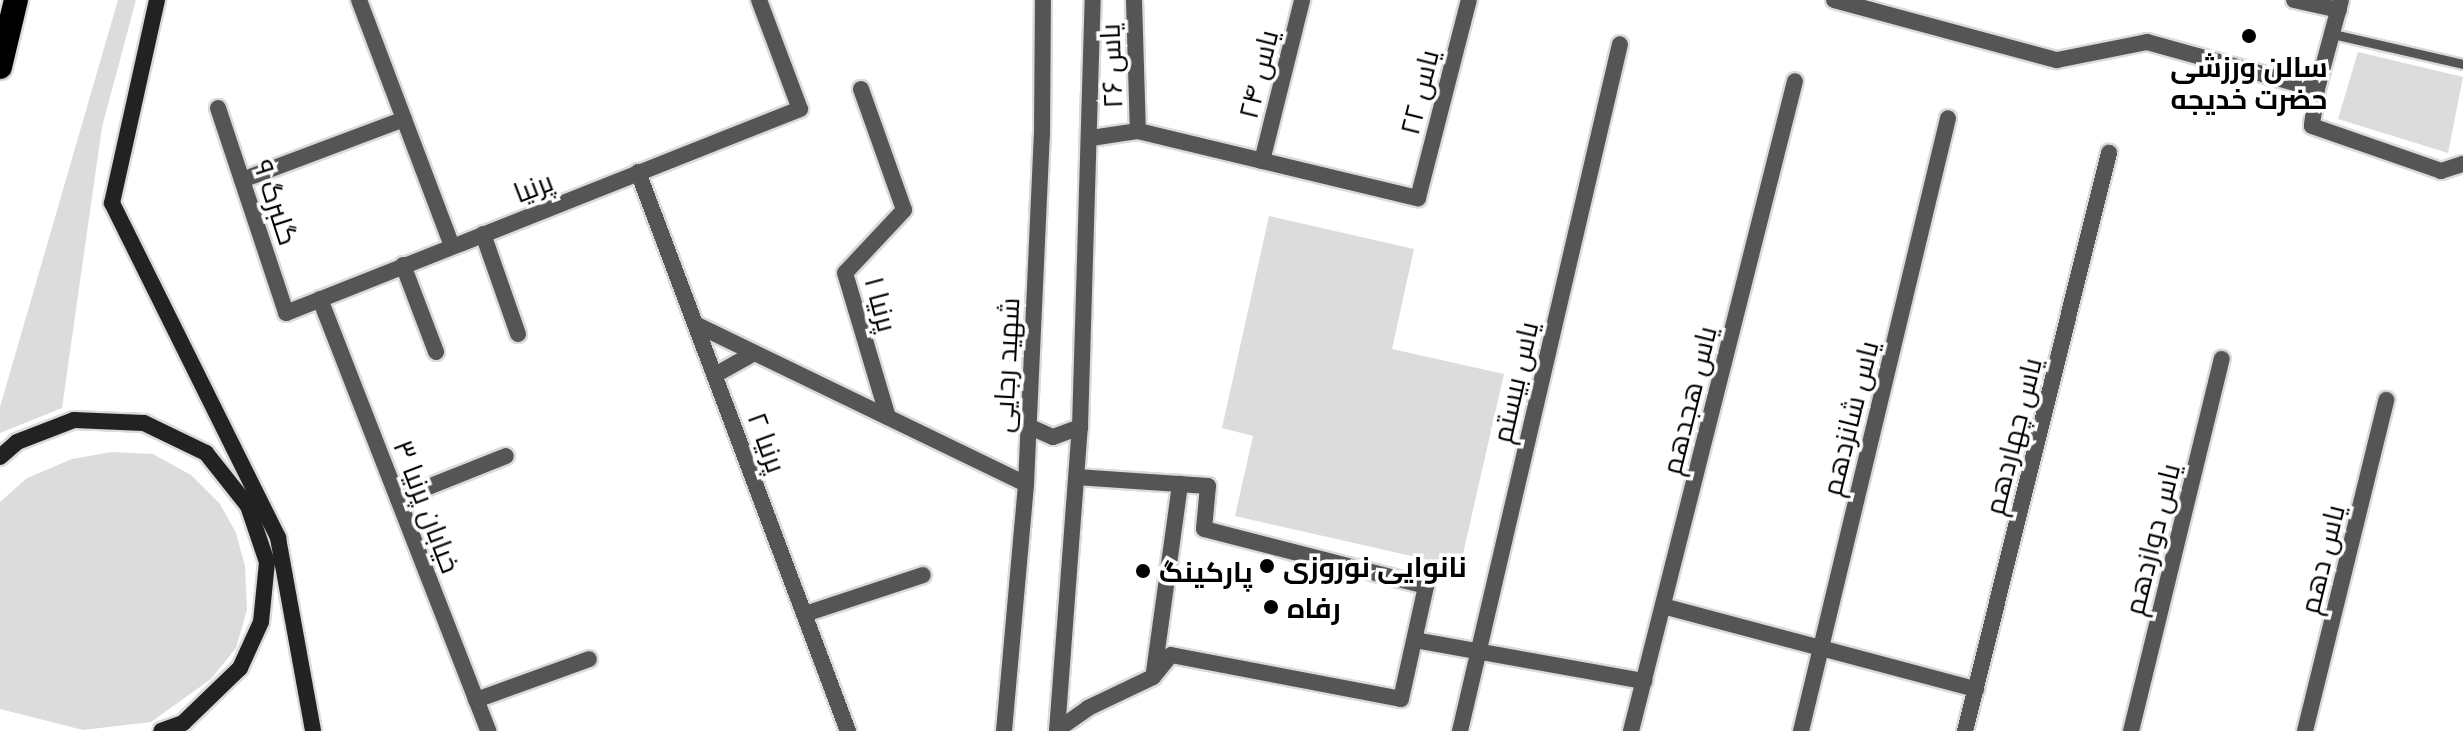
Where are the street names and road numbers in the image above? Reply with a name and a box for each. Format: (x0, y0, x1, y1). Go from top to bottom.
street label: یاس ۲۶ (1092, 23, 1128, 109)
street label: یاس ۲۴ (1230, 26, 1284, 122)
street label: یاس ۲۲ (1391, 46, 1445, 138)
street label: گلبرگ ۹ (247, 155, 307, 249)
street label: پرنیا (508, 163, 558, 209)
street label: پرنیا ۱ (859, 273, 905, 335)
street label: شهید رجایی (985, 296, 1025, 434)
street label: یاس بیستم (1484, 318, 1544, 446)
street label: یاس هجدهم (1653, 322, 1723, 478)
street label: یاس شانزدهم (1814, 337, 1884, 499)
street label: یاس چهاردهم (1976, 354, 2048, 518)
street label: پرنیا ۲ (742, 407, 794, 477)
street label: خیابان پرنیا ۳ (387, 435, 469, 577)
street label: یاس دوازدهم (2116, 460, 2186, 618)
street label: یاس دهم (2291, 501, 2351, 617)

